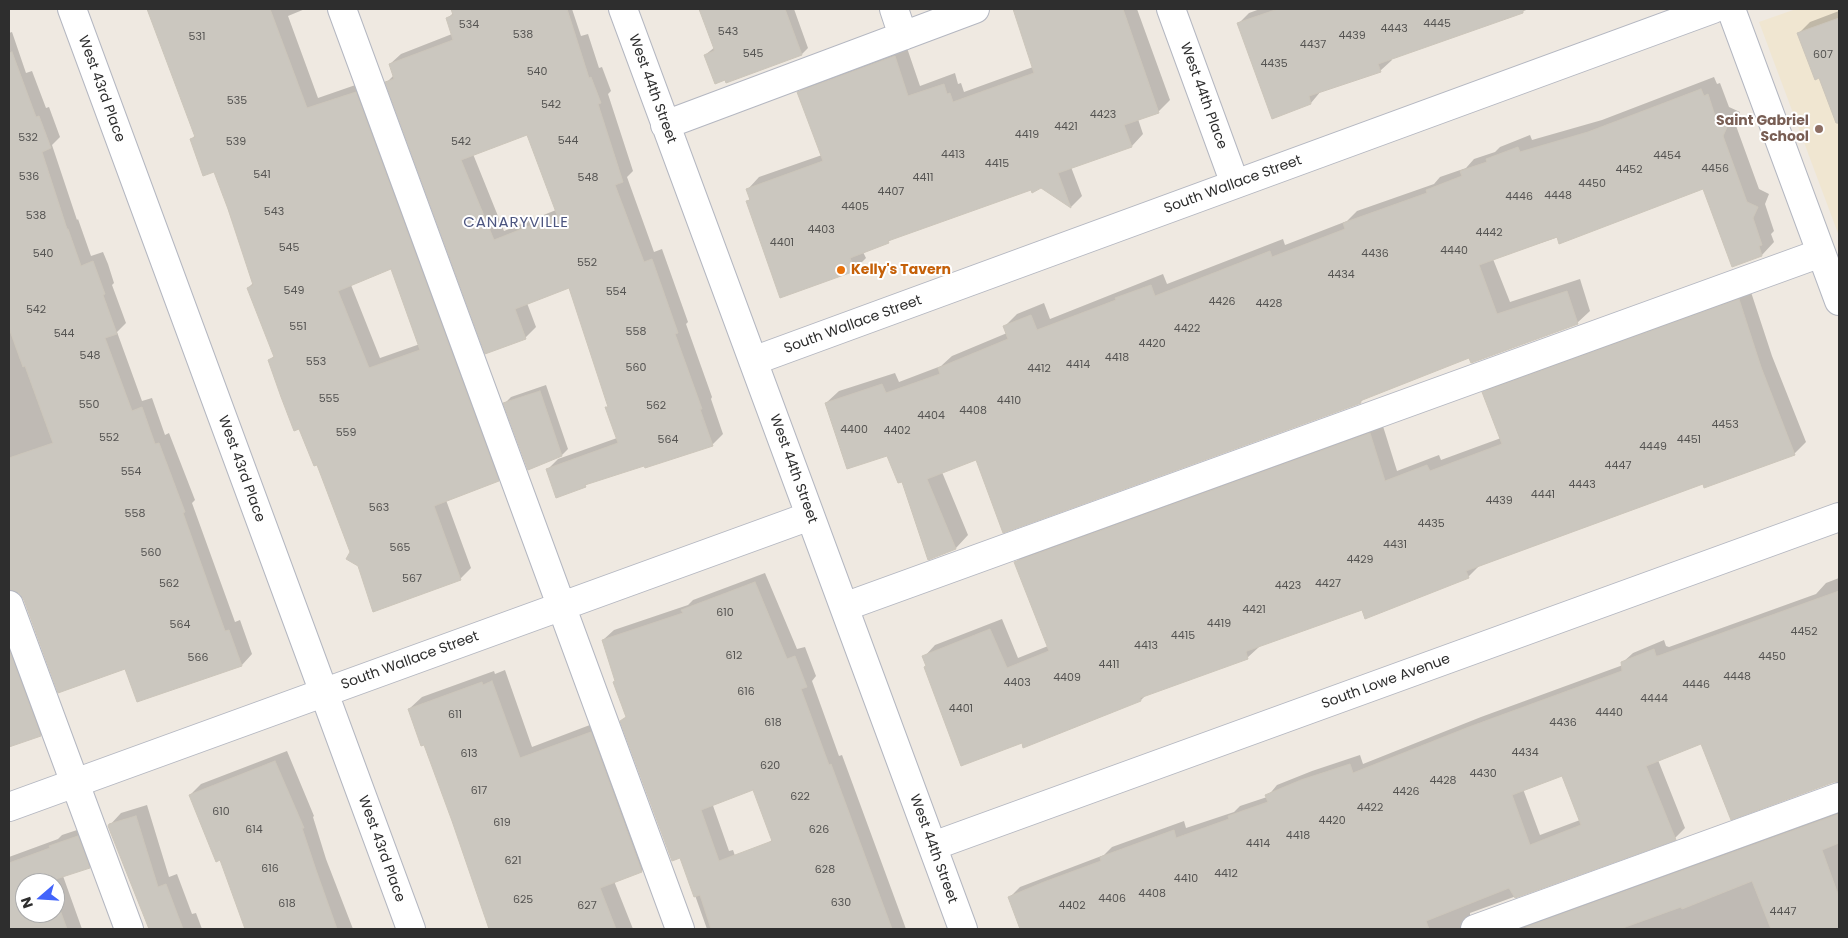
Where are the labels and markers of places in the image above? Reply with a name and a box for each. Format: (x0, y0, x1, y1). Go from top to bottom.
place label: Saint Gabriel School (1716, 113, 1809, 146)
marker: Saint Gabriel School (1813, 123, 1825, 135)
place label: Kelly's Tavern (851, 262, 951, 278)
marker: Kelly's Tavern (835, 264, 847, 276)

